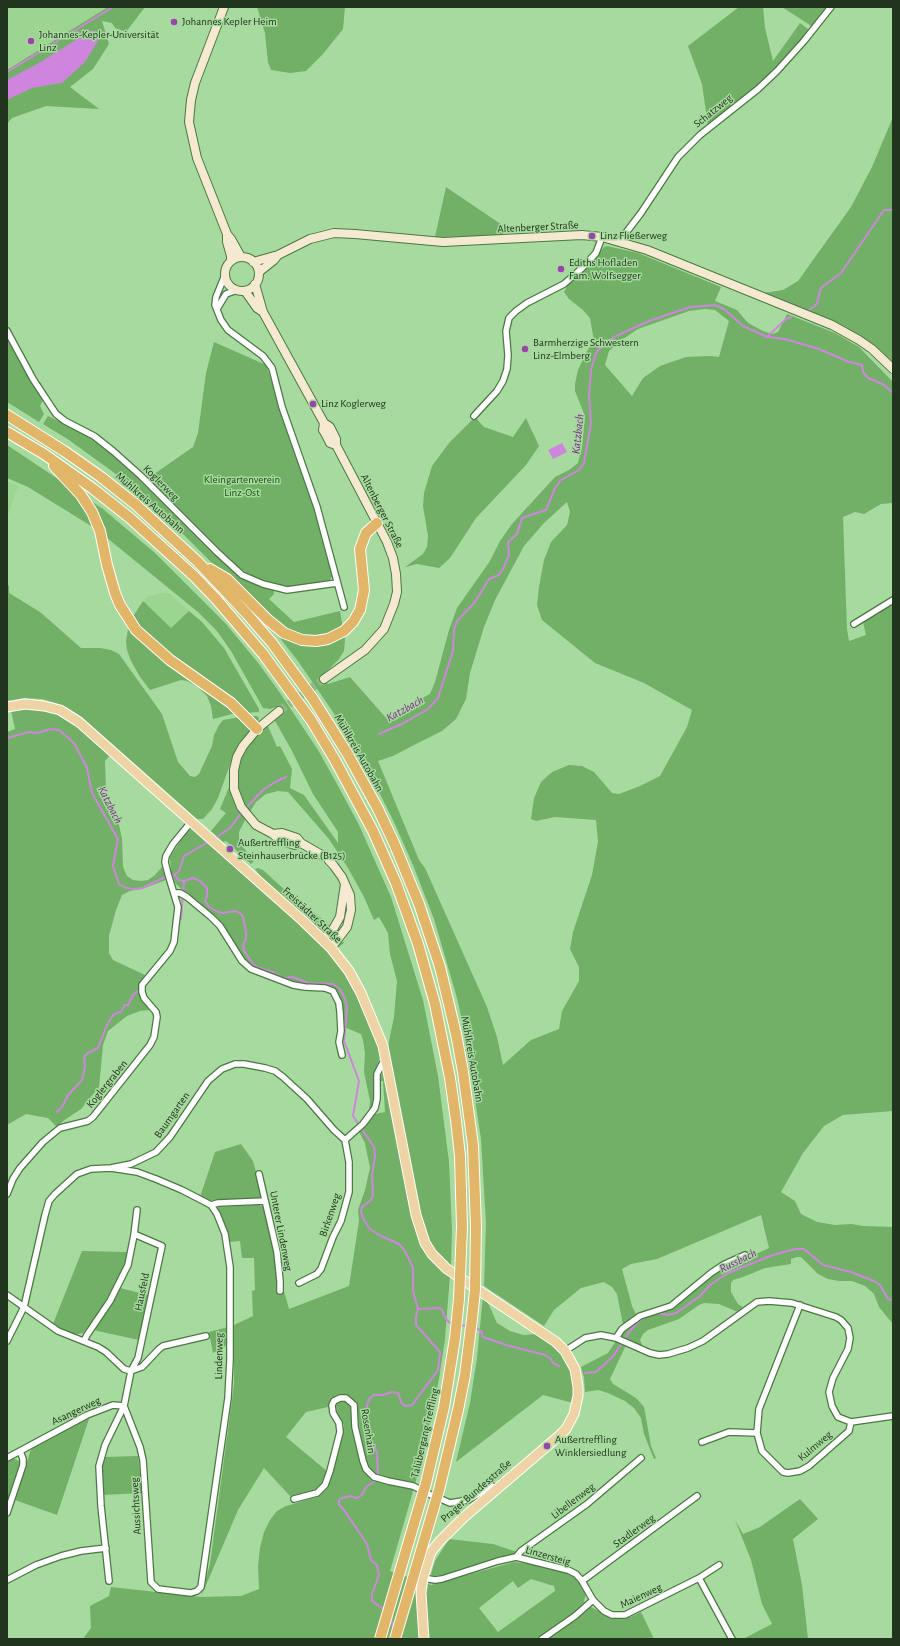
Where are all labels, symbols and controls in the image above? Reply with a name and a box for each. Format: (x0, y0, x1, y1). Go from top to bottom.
place label: Johannes Kepler Heim (182, 15, 277, 29)
marker: Johannes Kepler Heim (169, 17, 179, 27)
place label: Johannes-Kepler-Universität Linz (39, 28, 159, 54)
marker: Johannes-Kepler-Universität Linz (26, 36, 36, 46)
street label: Schatzweg (691, 92, 735, 130)
street label: Altenberger Straße (497, 218, 579, 236)
place label: Linz Fließerweg (600, 229, 667, 243)
marker: Linz Fließerweg (587, 231, 597, 241)
place label: Ediths Hofladen Fam. Wolfsegger (569, 256, 641, 282)
marker: Ediths Hofladen Fam. Wolfsegger (556, 264, 566, 274)
place label: Barmherzige Schwestern Linz-Elmberg (533, 336, 639, 362)
marker: Barmherzige Schwestern Linz-Elmberg (520, 344, 530, 354)
place label: Linz Koglerweg (321, 397, 386, 411)
marker: Linz Koglerweg (308, 399, 318, 409)
water label: Katzbach (569, 413, 587, 455)
street label: Koglerweg (140, 462, 182, 504)
street label: Mühlkreis Autobahn (113, 469, 187, 537)
street label: Altenberger Straße (358, 472, 406, 550)
park label: Kleingartenverein Linz-Ost (204, 473, 280, 499)
water label: Katzbach (384, 693, 426, 725)
street label: Mühlkreis Autobahn (331, 712, 387, 794)
water label: Katzbach (94, 784, 126, 826)
place label: Außertreffling Steinhauserbrücke (B125) (238, 836, 346, 862)
marker: Außertreffling Steinhauserbrücke (B125) (225, 844, 235, 854)
street label: Freistädter Straße (280, 884, 344, 946)
street label: Mühlkreis Autobahn (458, 1015, 486, 1103)
street label: Koglergraben (84, 1057, 130, 1111)
street label: Baumgarten (151, 1089, 193, 1141)
street label: Unterer Lindenweg (267, 1190, 295, 1272)
street label: Birkenweg (316, 1192, 344, 1238)
water label: Russbach (717, 1246, 759, 1276)
street label: Hausfeld (132, 1272, 152, 1312)
street label: Lindenweg (212, 1333, 226, 1379)
street label: Talübergang Treffling (408, 1387, 442, 1479)
street label: Asangerweg (49, 1394, 103, 1428)
street label: Rosenhain (358, 1408, 378, 1454)
street label: Kulmweg (795, 1428, 835, 1464)
place label: Außertreffling Winklersiedlung (555, 1433, 626, 1459)
marker: Außertreffling Winklersiedlung (542, 1441, 552, 1451)
street label: Prager Bundesstraße (438, 1457, 514, 1525)
street label: Aussichtsweg (128, 1477, 144, 1535)
street label: Libellenweg (548, 1480, 598, 1522)
street label: Stadlerweg (610, 1511, 658, 1551)
street label: Linzersteig (524, 1543, 572, 1569)
street label: Maienweg (618, 1581, 664, 1611)

